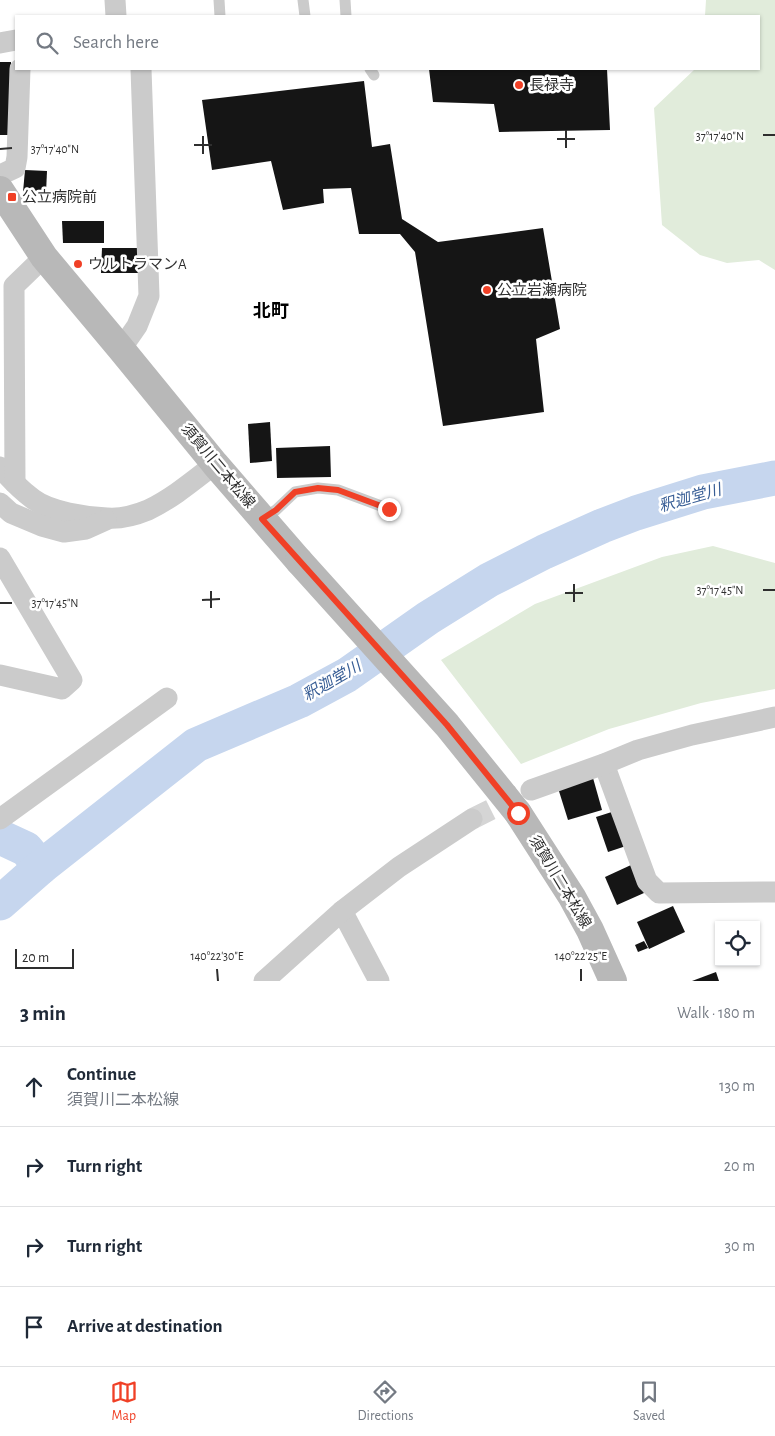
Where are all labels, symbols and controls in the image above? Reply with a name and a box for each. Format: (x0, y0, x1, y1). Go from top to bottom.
search box (15, 15, 760, 70)
icon: search (33, 29, 61, 57)
text: Search here (73, 33, 159, 52)
place label: 長禄寺 (529, 77, 574, 93)
marker: 長禄寺 (513, 79, 525, 91)
text: 37°17'40"N (696, 130, 744, 142)
text: 37°17'40"N (31, 143, 79, 155)
place label: 公立病院前 (22, 189, 97, 205)
marker: 公立病院前 (6, 191, 18, 203)
place label: ウルトラマンA (88, 257, 187, 272)
marker: ウルトラマンA (72, 258, 84, 270)
place label: 公立岩瀬病院 (497, 282, 587, 298)
marker: 公立岩瀬病院 (481, 284, 493, 296)
district label: 北町 (253, 302, 289, 321)
street label: 須賀川二本松線 (179, 420, 258, 511)
water label: 釈迦堂川 (657, 480, 725, 515)
route end (378, 498, 401, 521)
text: 37°17'45"N (697, 584, 743, 596)
text: 37°17'45"N (32, 597, 78, 609)
water label: 釈迦堂川 (300, 656, 365, 704)
route start (507, 802, 530, 825)
street label: 須賀川二本松線 (527, 833, 594, 931)
map controls (715, 921, 760, 966)
button: locate (715, 921, 760, 966)
scale bar (15, 946, 74, 969)
text: 140°22'30"E (190, 950, 244, 962)
text: 140°22'25"E (555, 950, 607, 962)
text: 20 m (22, 951, 49, 965)
text: 3 min (20, 1003, 66, 1024)
text: Walk · 180 m (677, 1005, 755, 1021)
text: Continue (67, 1065, 136, 1084)
icon: ahead (20, 1073, 48, 1101)
text: 130 m (719, 1078, 755, 1094)
text: 須賀川二本松線 (67, 1092, 179, 1108)
icon: right (20, 1153, 48, 1181)
text: Turn right (67, 1157, 142, 1176)
text: 20 m (724, 1158, 755, 1174)
icon: right (20, 1233, 48, 1261)
text: Turn right (67, 1237, 142, 1256)
text: 30 m (725, 1238, 755, 1254)
icon: arrive (20, 1313, 48, 1341)
text: Arrive at destination (67, 1317, 223, 1336)
tab: Map (110, 1378, 138, 1425)
tab: Directions (358, 1378, 413, 1425)
tab: Saved (633, 1378, 665, 1425)

